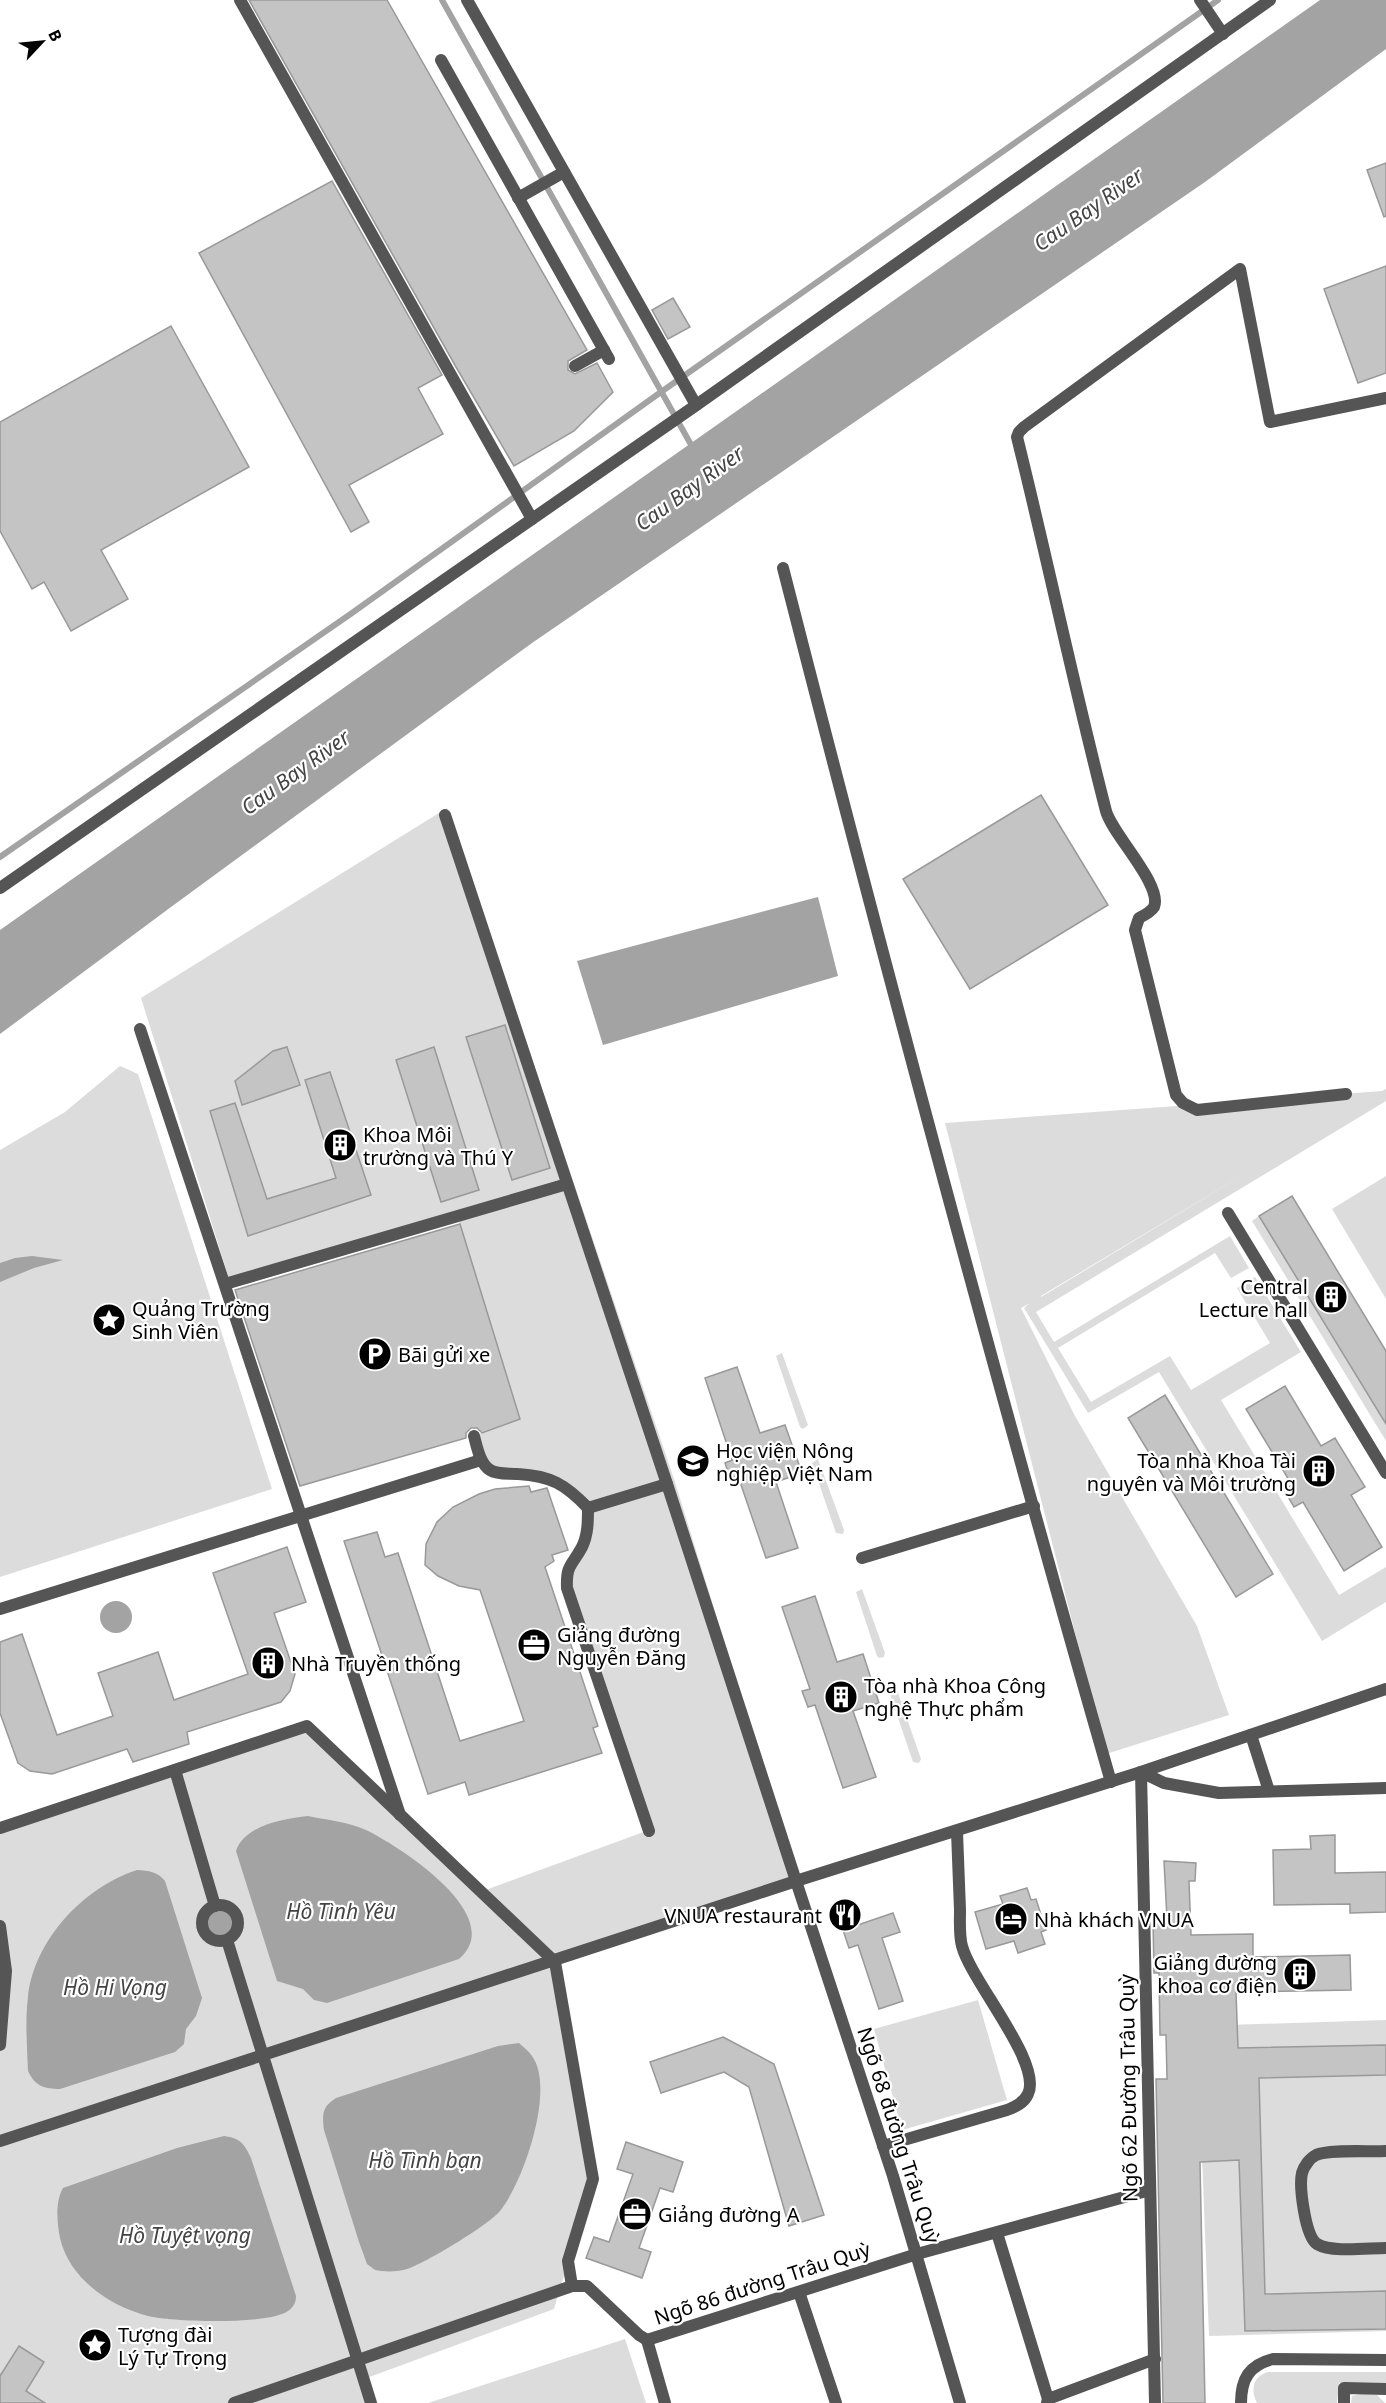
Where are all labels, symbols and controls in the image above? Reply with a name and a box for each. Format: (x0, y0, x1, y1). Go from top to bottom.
north arrow (12, 12, 72, 72)
text: B (43, 26, 68, 45)
water label: Cau Bay River (1028, 160, 1150, 257)
water label: Cau Bay River (629, 438, 750, 537)
water label: Cau Bay River (235, 722, 356, 821)
place label: Khoa Môi trường và Thú Y (363, 1121, 514, 1171)
building icon: Khoa Môi trường và Thú Y (322, 1127, 358, 1163)
place label: Central Lecture hall (1199, 1273, 1308, 1323)
building icon: Central Lecture hall (1313, 1279, 1349, 1315)
place label: Quảng Trường Sinh Viên (132, 1295, 270, 1345)
place icon: Quảng Trường Sinh Viên (91, 1302, 127, 1338)
parking icon: Bãi gửi xe (357, 1336, 393, 1372)
place label: Bãi gửi xe (398, 1341, 490, 1368)
place label: Học viện Nông nghiệp Việt Nam (716, 1437, 873, 1487)
school or university icon: Học viện Nông nghiệp Việt Nam (675, 1443, 711, 1479)
place label: Tòa nhà Khoa Tài nguyên và Môi trường (1087, 1447, 1296, 1497)
building icon: Tòa nhà Khoa Tài nguyên và Môi trường (1301, 1453, 1337, 1489)
place label: Giảng đường Nguyễn Đăng (557, 1621, 686, 1671)
office icon: Giảng đường Nguyễn Đăng (516, 1627, 552, 1663)
building icon: Nhà Truyền thống (250, 1645, 286, 1681)
place label: Nhà Truyền thống (291, 1650, 461, 1677)
place label: Tòa nhà Khoa Công nghệ Thực phẩm (864, 1672, 1046, 1722)
building icon: Tòa nhà Khoa Công nghệ Thực phẩm (823, 1679, 859, 1715)
water label: Hồ Tình Yêu (286, 1897, 396, 1925)
restaurant icon: VNUA restaurant (827, 1897, 863, 1933)
hotel icon: Nhà khách VNUA (993, 1901, 1029, 1937)
place label: VNUA restaurant (664, 1902, 822, 1929)
place label: Nhà khách VNUA (1034, 1906, 1194, 1933)
place label: Giảng đường khoa cơ điện (1153, 1949, 1277, 1999)
building icon: Giảng đường khoa cơ điện (1282, 1956, 1318, 1992)
water label: Hồ Hi Vọng (63, 1973, 167, 2001)
street label: Ngõ 62 Đường Trâu Quỳ (1112, 1973, 1143, 2202)
street label: Ngõ 68 đường Trâu Quỳ (851, 2023, 947, 2247)
water label: Hồ Tình bạn (368, 2146, 482, 2174)
office icon: Giảng đường A (617, 2196, 653, 2232)
place label: Giảng đường A (658, 2201, 800, 2228)
water label: Hồ Tuyệt vọng (119, 2221, 251, 2249)
street label: Ngõ 86 đường Trâu Quỳ (650, 2235, 874, 2331)
place label: Tượng đài Lý Tự Trọng (118, 2321, 227, 2371)
place icon: Tượng đài Lý Tự Trọng (77, 2327, 113, 2363)

